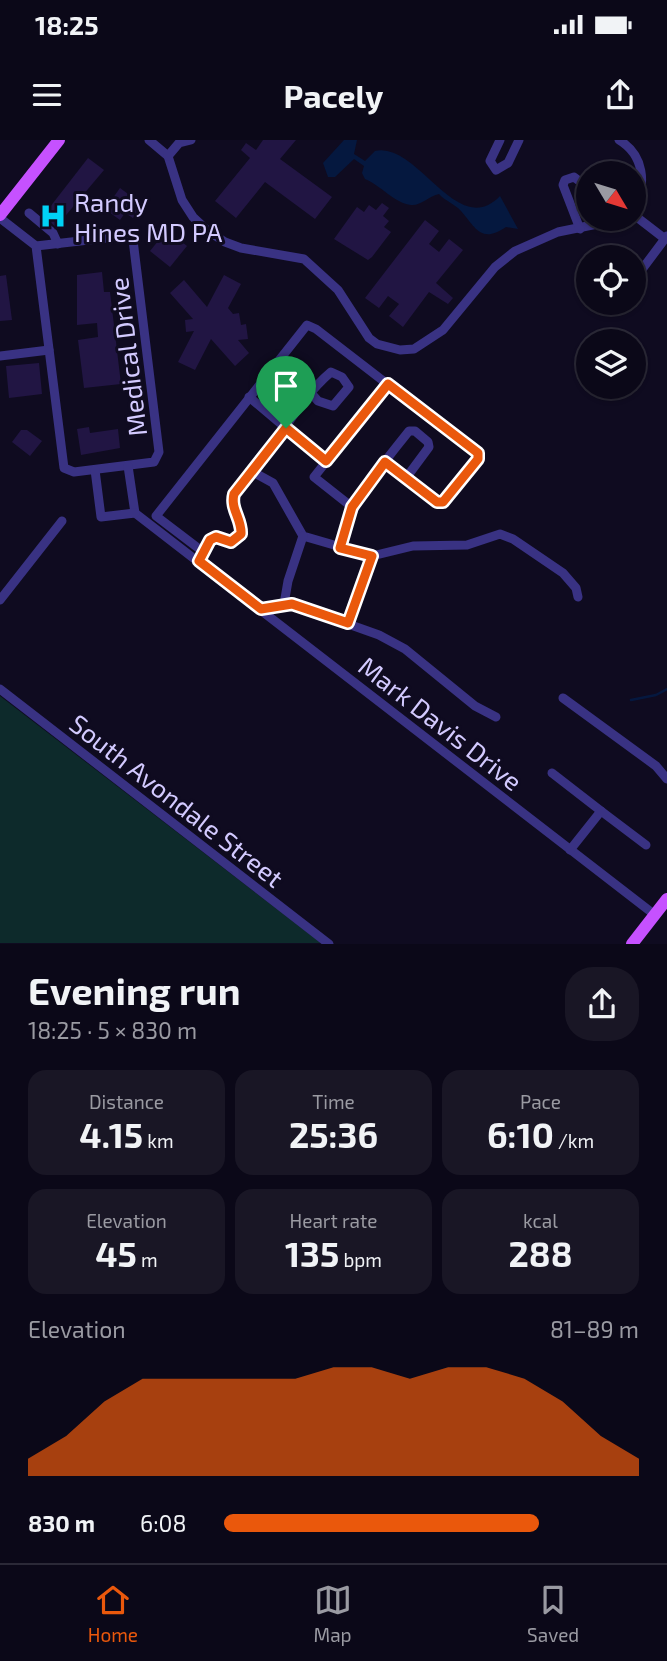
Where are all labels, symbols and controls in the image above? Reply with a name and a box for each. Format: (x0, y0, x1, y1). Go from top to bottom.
text: 18:25 (35, 9, 99, 40)
icon: menu (28, 76, 66, 114)
text: Pacely (284, 76, 383, 114)
icon: share (601, 76, 639, 114)
north arrow (576, 161, 646, 231)
map controls (576, 161, 646, 399)
place label: Randy Hines MD PA (74, 186, 222, 247)
hospital icon: Randy Hines MD PA (38, 201, 68, 231)
button: locate (576, 245, 646, 315)
street label: Medical Drive (102, 276, 152, 438)
button: layers (576, 329, 646, 399)
pin (256, 356, 316, 428)
icon: arrive (267, 367, 305, 405)
street label: Mark Davis Drive (353, 650, 529, 796)
street label: South Avondale Street (64, 707, 290, 893)
text: Evening run (28, 967, 241, 1013)
button: share (565, 967, 639, 1041)
text: 18:25 · 5 × 830 m (28, 1016, 197, 1044)
text: Distance (89, 1090, 164, 1113)
text: Time (312, 1090, 355, 1113)
text: Pace (520, 1090, 561, 1113)
text: 4.15 (79, 1113, 143, 1155)
text: 25:36 (289, 1113, 378, 1155)
text: 6:10 (487, 1113, 554, 1155)
text: km (143, 1129, 174, 1152)
text: /km (554, 1129, 594, 1152)
text: Elevation (86, 1209, 167, 1232)
text: Heart rate (290, 1209, 377, 1232)
text: kcal (523, 1209, 558, 1232)
text: 45 (95, 1232, 137, 1274)
text: 135 (285, 1232, 339, 1274)
text: 288 (509, 1232, 572, 1274)
text: m (137, 1248, 158, 1271)
text: bpm (339, 1248, 382, 1271)
text: Elevation (28, 1315, 126, 1343)
text: 81–89 m (550, 1315, 639, 1343)
text: 830 m (28, 1509, 95, 1537)
text: 6:08 (140, 1509, 186, 1537)
tab: Home (88, 1581, 138, 1646)
tab: Map (314, 1581, 352, 1646)
tab: Saved (527, 1581, 579, 1646)

